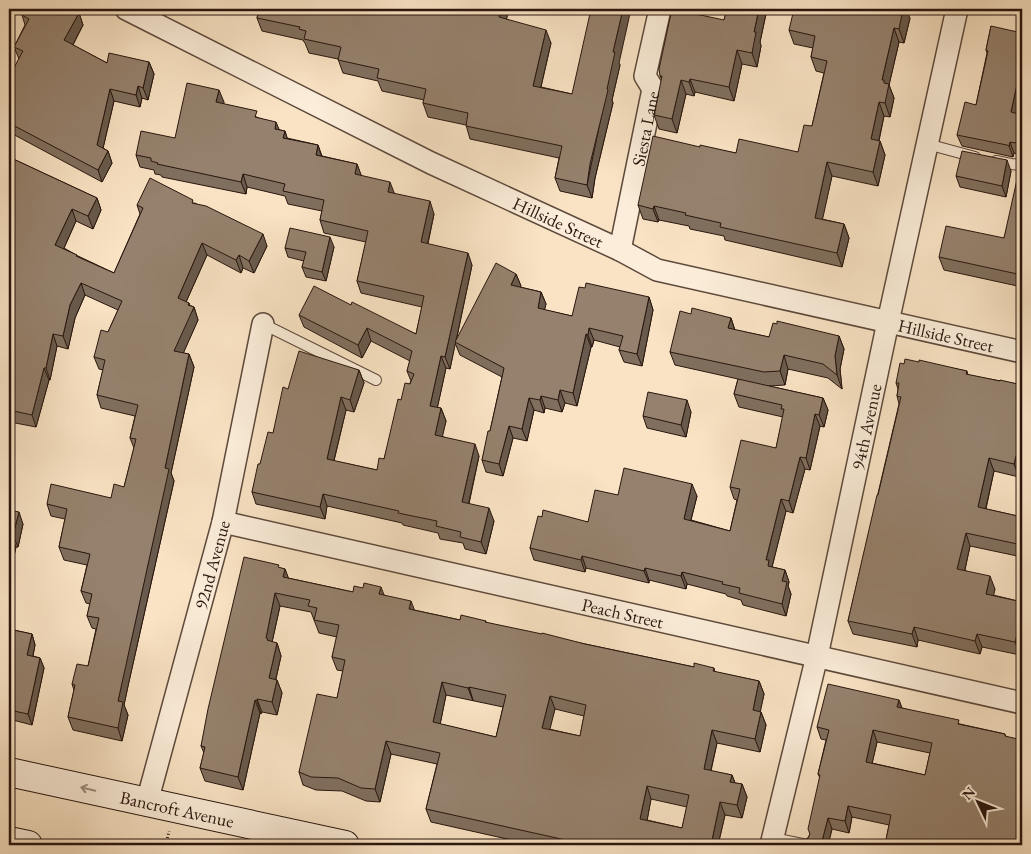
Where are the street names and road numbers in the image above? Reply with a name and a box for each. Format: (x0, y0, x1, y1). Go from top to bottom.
street label: Siesta Lane (626, 89, 664, 168)
street label: Hillside Street (509, 191, 608, 253)
street label: Hillside Street (896, 313, 996, 357)
street label: 94th Avenue (845, 381, 886, 472)
street label: 92nd Avenue (188, 518, 234, 612)
street label: Peach Street (580, 592, 666, 633)
street label: Bancroft Avenue (118, 785, 236, 832)

